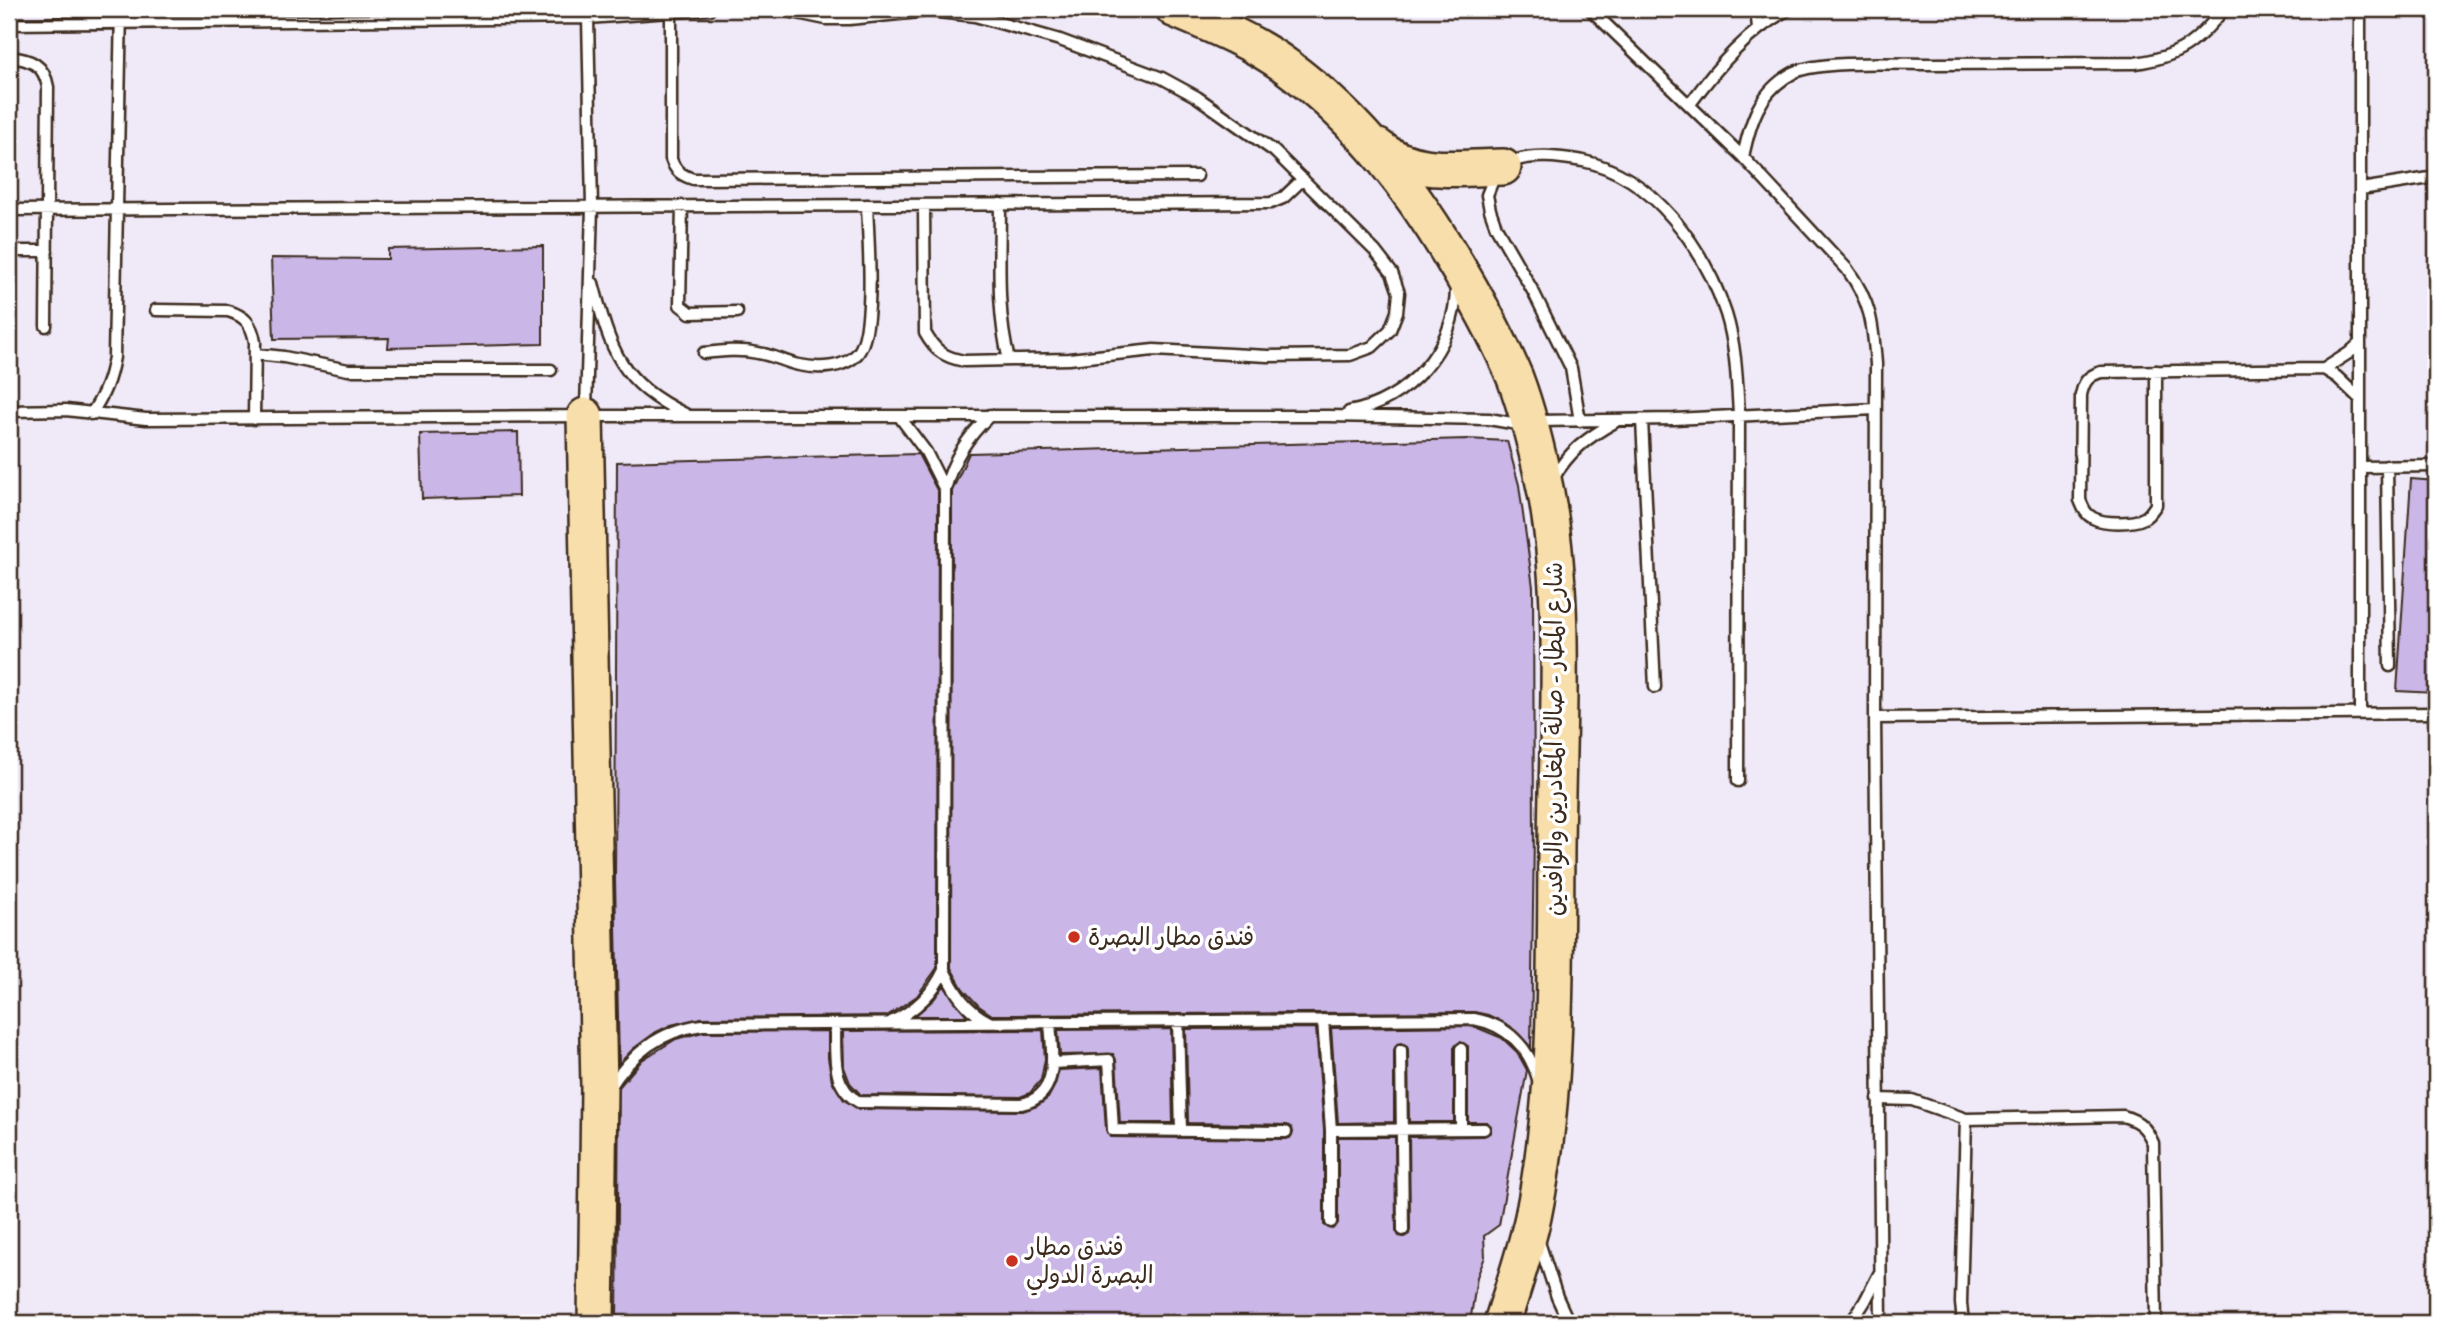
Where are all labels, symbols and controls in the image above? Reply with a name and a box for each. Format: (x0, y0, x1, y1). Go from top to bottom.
street label: شارع المطار - صالة المغادرين والوافدين (1543, 562, 1572, 916)
place label: فندق مطار البصرة (1088, 926, 1254, 955)
marker: فندق مطار البصرة (1066, 929, 1082, 945)
place label: فندق مطار البصرة الدولي (1024, 1236, 1154, 1296)
marker: فندق مطار البصرة الدولي (1004, 1253, 1020, 1269)

